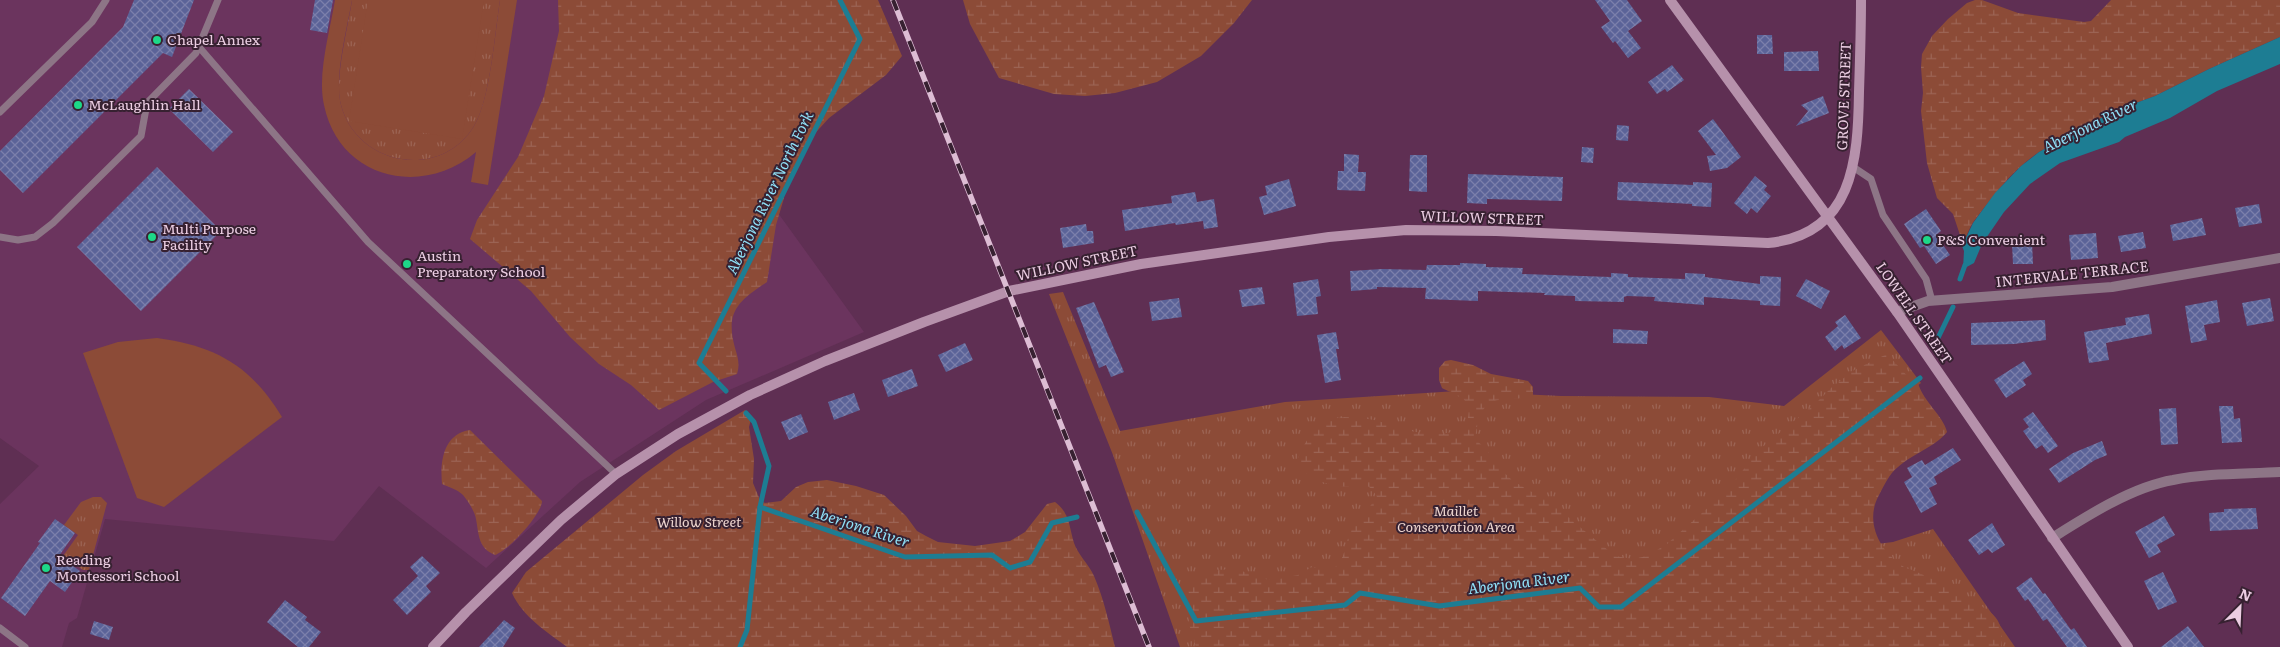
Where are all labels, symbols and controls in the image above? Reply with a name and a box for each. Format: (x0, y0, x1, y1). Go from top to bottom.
place label: Chapel Annex (167, 29, 260, 49)
marker: Chapel Annex (151, 34, 163, 46)
street label: GROVE STREET (1831, 41, 1855, 151)
water label: Aberjona River (2038, 92, 2141, 158)
place label: McLaughlin Hall (88, 94, 201, 114)
marker: McLaughlin Hall (72, 99, 84, 111)
water label: Aberjona River North Fork (719, 106, 819, 278)
street label: WILLOW STREET (1420, 205, 1544, 229)
place label: Multi Purpose Facility (162, 218, 256, 254)
place label: P&S Convenient (1937, 229, 2045, 249)
marker: Multi Purpose Facility (146, 231, 158, 243)
marker: P&S Convenient (1921, 234, 1933, 246)
street label: WILLOW STREET (1014, 239, 1139, 285)
place label: Austin Preparatory School (417, 245, 546, 281)
street label: INTERVALE TERRACE (1995, 255, 2149, 291)
street label: LOWELL STREET (1872, 257, 1957, 367)
marker: Austin Preparatory School (401, 258, 413, 270)
water label: Aberjona River (808, 499, 913, 552)
park label: Maillet Conservation Area (1397, 500, 1515, 536)
park label: Willow Street (656, 511, 742, 531)
place label: Reading Montessori School (56, 549, 180, 585)
marker: Reading Montessori School (40, 562, 52, 574)
water label: Aberjona River (1466, 564, 1571, 599)
north arrow (2215, 582, 2265, 632)
text: N (2236, 583, 2255, 606)

